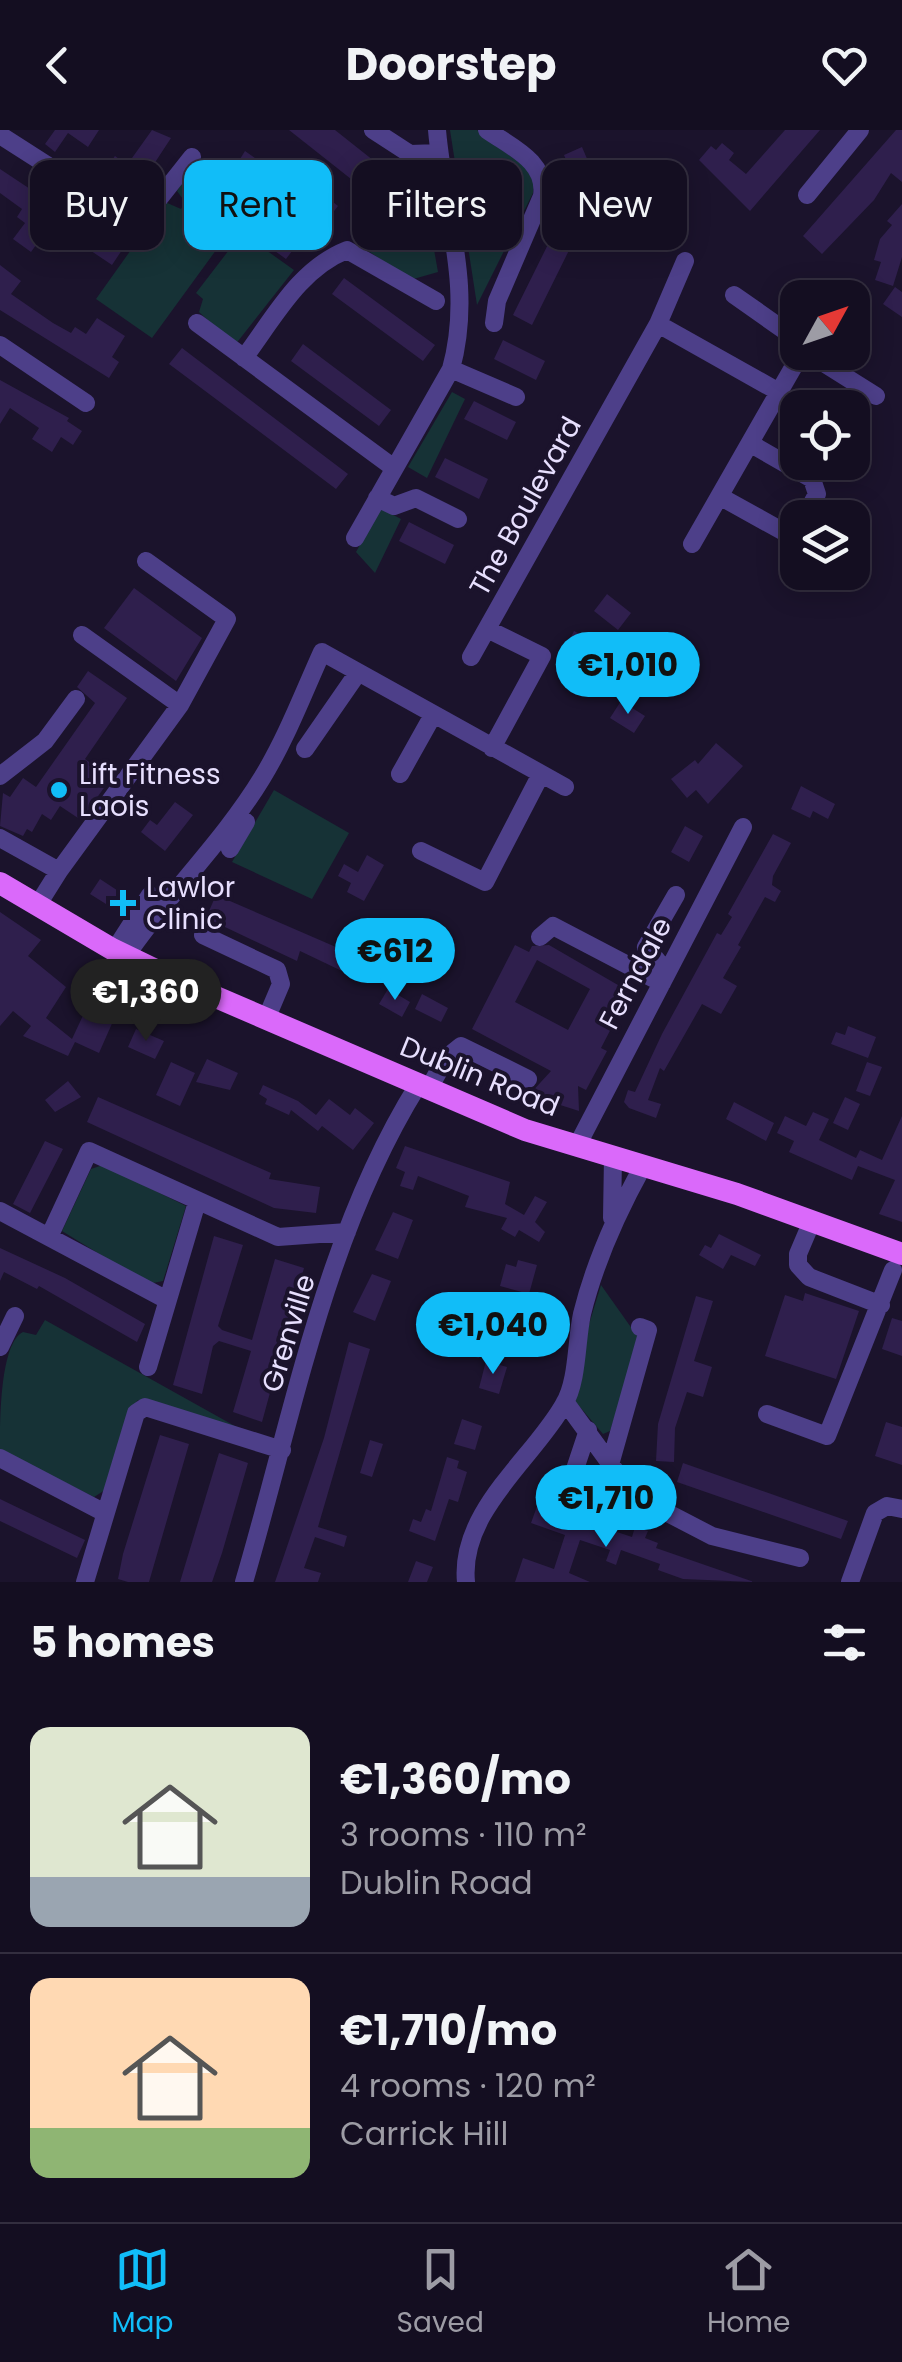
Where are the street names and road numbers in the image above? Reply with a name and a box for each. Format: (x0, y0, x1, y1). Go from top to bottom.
street label: The Boulevard (460, 410, 591, 603)
street label: Ferndale (590, 910, 681, 1036)
street label: Dublin Road (394, 1027, 565, 1126)
street label: Grenville (252, 1269, 325, 1397)

